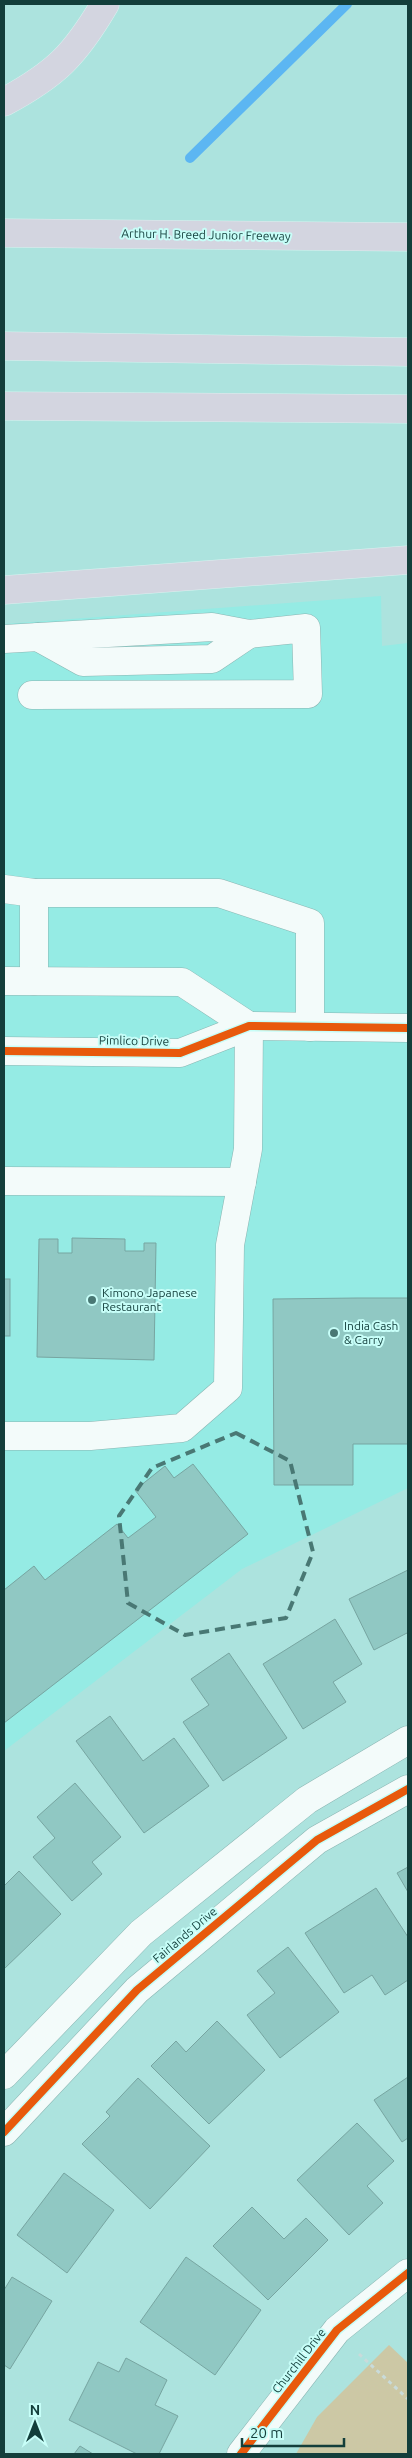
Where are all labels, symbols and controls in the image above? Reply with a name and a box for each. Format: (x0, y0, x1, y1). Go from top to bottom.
street label: Arthur H. Breed Junior Freeway (121, 227, 291, 242)
street label: Pimlico Drive (99, 1033, 169, 1048)
place label: Kimono Japanese Restaurant (102, 1286, 197, 1313)
marker: Kimono Japanese Restaurant (86, 1294, 98, 1306)
place label: India Cash & Carry (344, 1319, 398, 1346)
marker: India Cash & Carry (328, 1327, 340, 1339)
street label: Fairlands Drive (150, 1904, 219, 1965)
street label: Churchill Drive (269, 2326, 328, 2396)
north arrow (10, 2398, 60, 2448)
text: N (30, 2402, 40, 2418)
scale bar (242, 2416, 344, 2448)
text: 20 m (250, 2424, 283, 2441)

